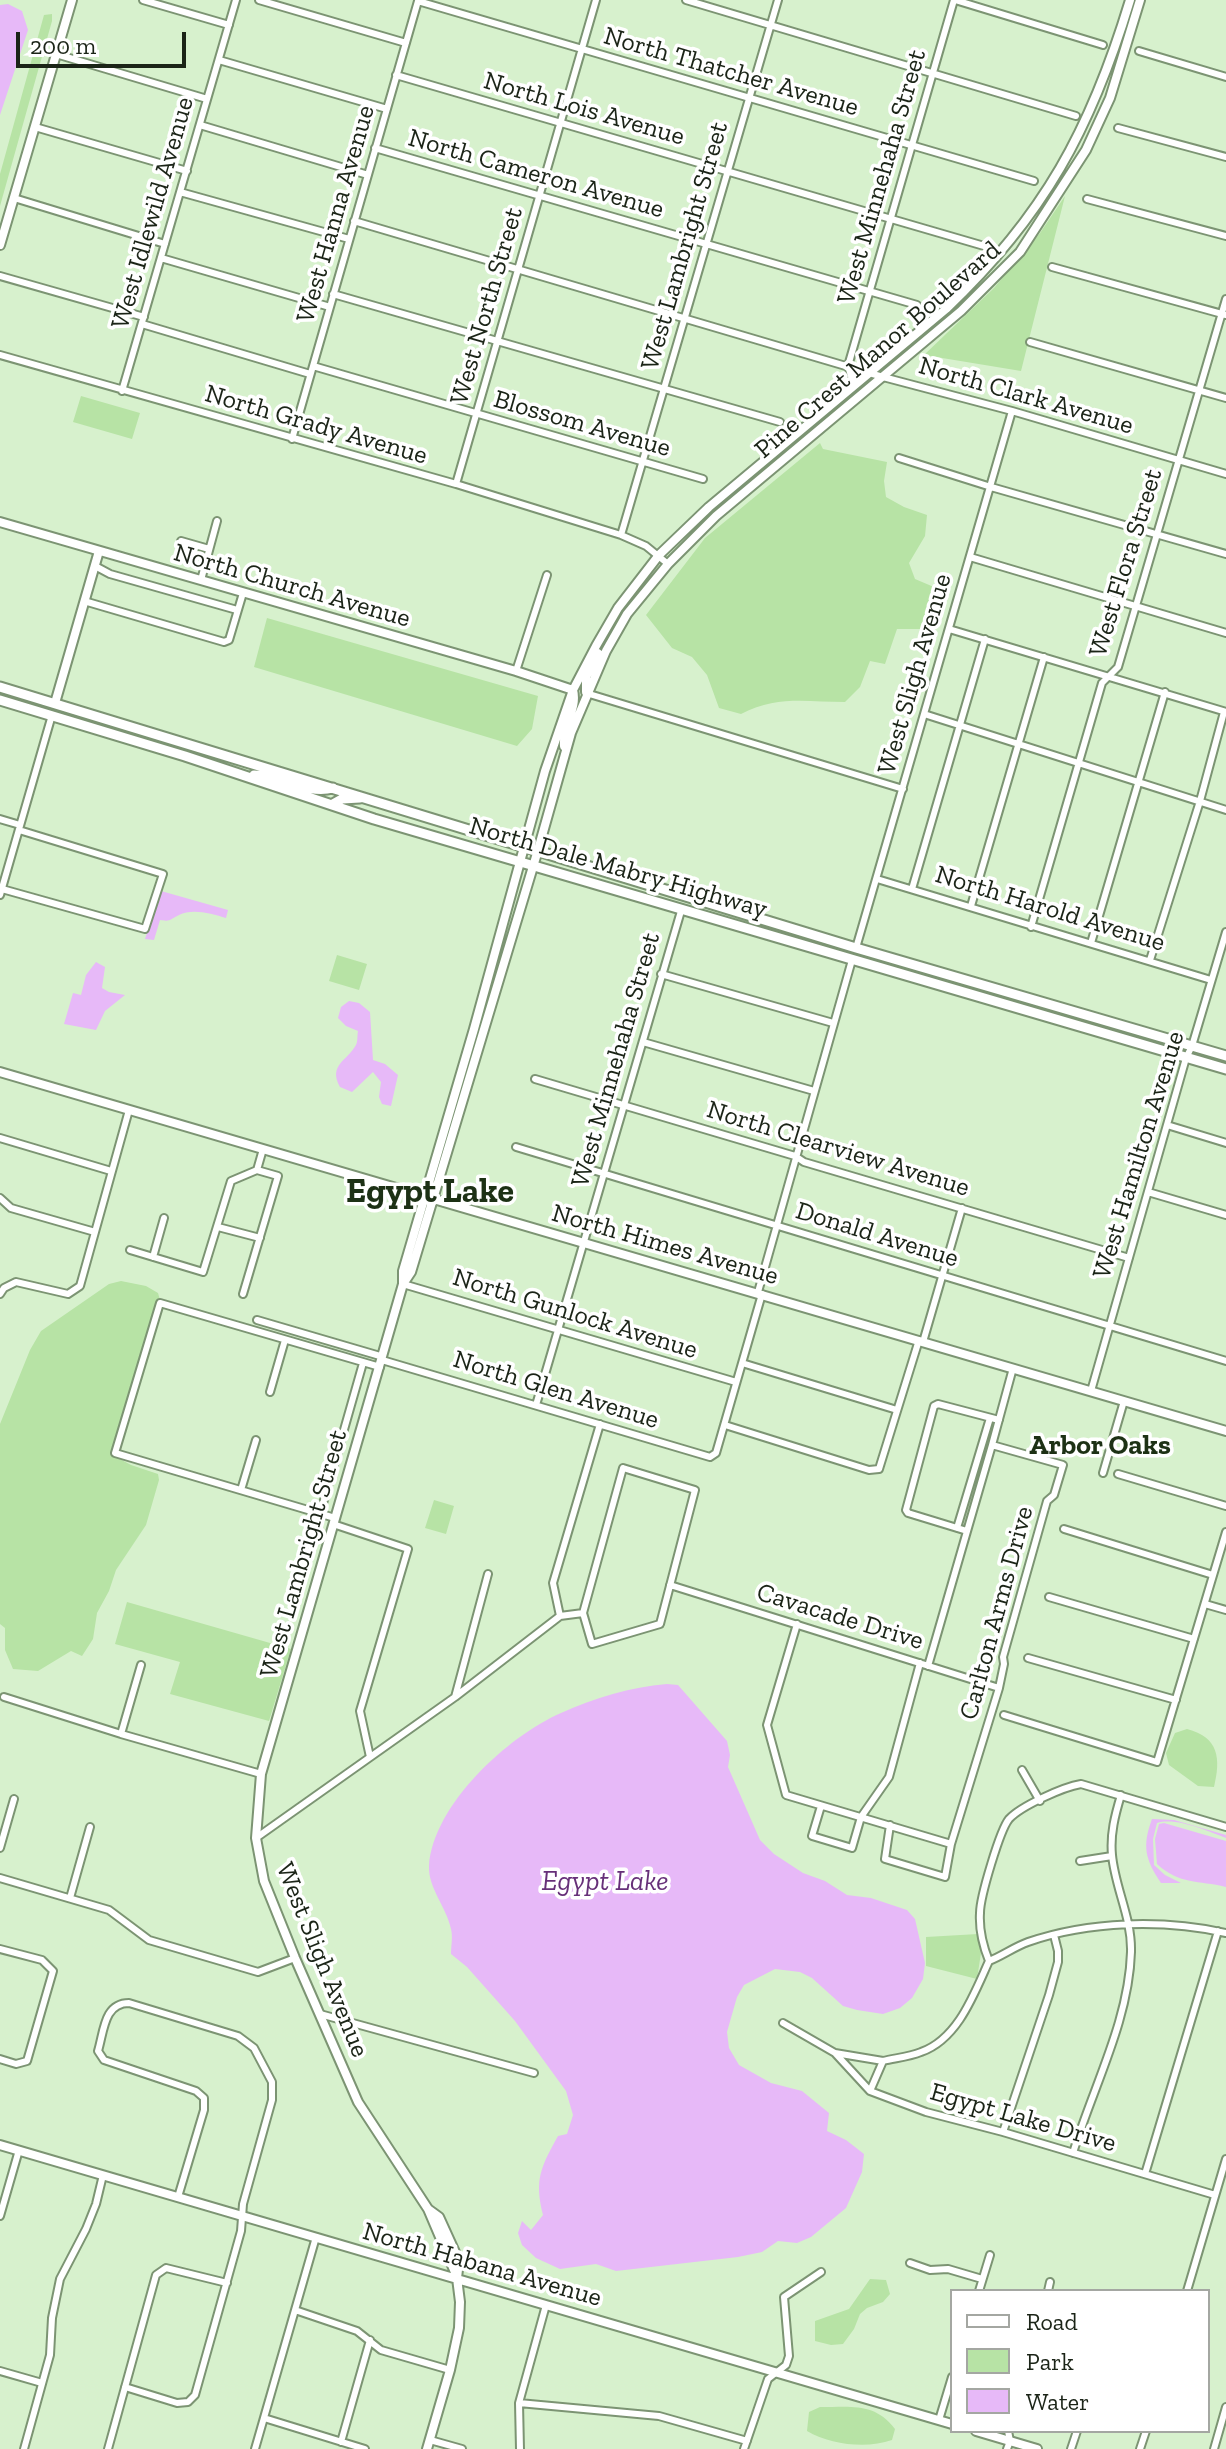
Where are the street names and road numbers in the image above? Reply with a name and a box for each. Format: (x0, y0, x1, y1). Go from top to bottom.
street label: North Thatcher Avenue (600, 21, 862, 123)
street label: West Minnehaha Street (831, 46, 933, 308)
street label: North Lois Avenue (480, 65, 688, 153)
street label: West Idlewild Avenue (105, 93, 201, 333)
street label: West Hanna Avenue (290, 102, 382, 326)
street label: West Lambright Street (635, 118, 735, 374)
street label: North Cameron Avenue (405, 123, 667, 225)
street label: West North Street (444, 204, 530, 408)
street label: Pine Crest Manor Boulevard (749, 235, 1007, 465)
street label: North Clark Avenue (915, 350, 1137, 442)
street label: North Grady Avenue (201, 378, 431, 472)
street label: Blossom Avenue (490, 384, 674, 464)
street label: West Flora Street (1083, 465, 1169, 661)
street label: North Church Avenue (170, 537, 414, 635)
street label: West Sligh Avenue (871, 570, 959, 778)
street label: North Dale Mabry Highway (465, 810, 771, 926)
street label: North Harold Avenue (931, 859, 1169, 959)
street label: West Minnehaha Street (565, 929, 667, 1191)
street label: West Hamilton Avenue (1087, 1028, 1191, 1282)
street label: North Clearview Avenue (703, 1094, 973, 1204)
street label: Donald Avenue (792, 1195, 962, 1275)
street label: North Himes Avenue (548, 1198, 782, 1292)
street label: North Gunlock Avenue (449, 1262, 701, 1366)
street label: North Glen Avenue (449, 1344, 663, 1436)
street label: West Lambright Street (254, 1426, 354, 1682)
street label: Carlton Arms Drive (954, 1503, 1040, 1723)
street label: Cavacade Drive (753, 1577, 927, 1657)
street label: West Sligh Avenue (269, 1858, 375, 2062)
street label: Egypt Lake Drive (927, 2077, 1119, 2159)
street label: North Habana Avenue (359, 2216, 605, 2314)

